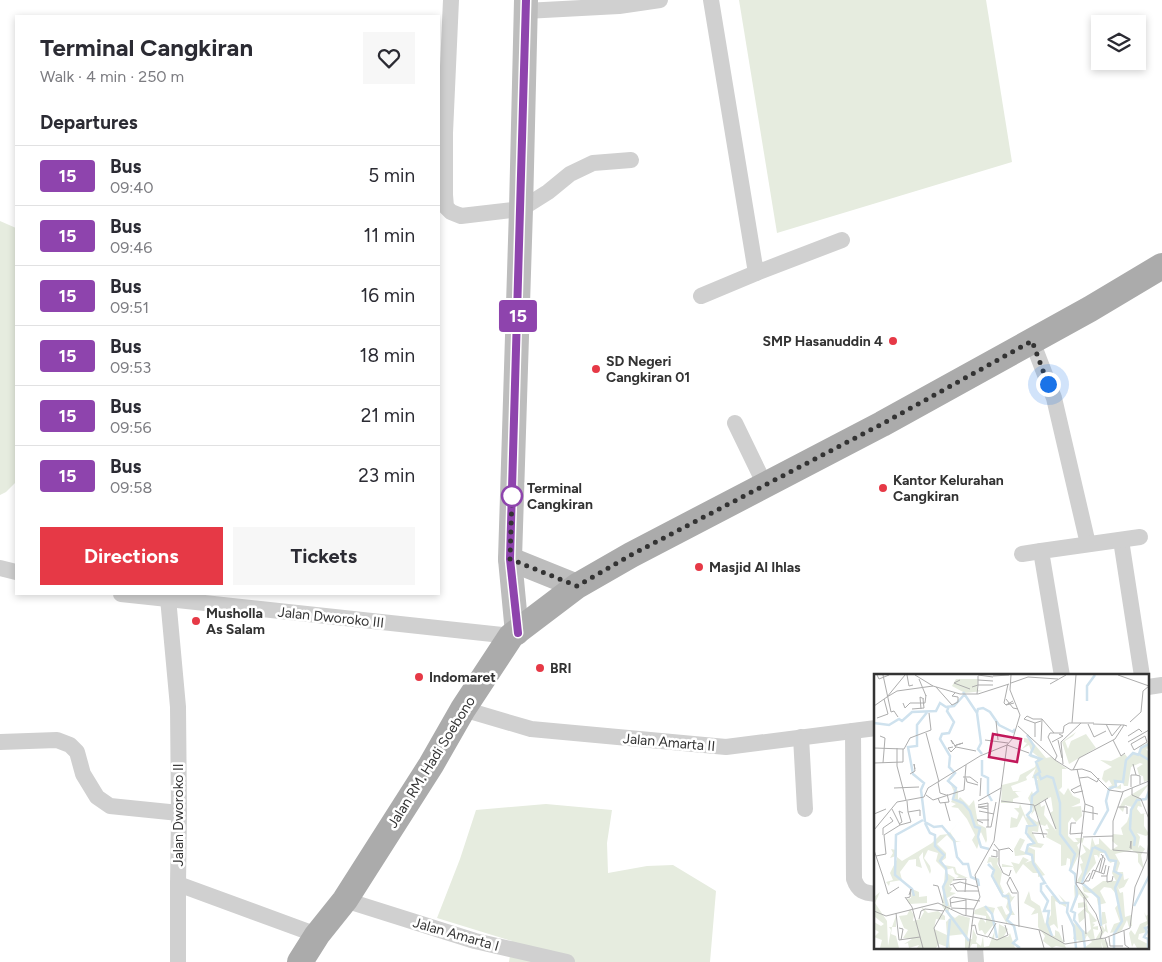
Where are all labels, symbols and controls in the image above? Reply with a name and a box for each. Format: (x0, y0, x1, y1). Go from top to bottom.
map controls (1091, 15, 1146, 70)
button: layers (1091, 15, 1146, 70)
button: heart (363, 32, 415, 84)
text: Terminal Cangkiran (40, 33, 253, 62)
text: Walk · 4 min · 250 m (40, 67, 184, 86)
text: Departures (40, 111, 138, 134)
text: Bus (110, 155, 141, 178)
text: 5 min (368, 164, 415, 187)
text: 15 (58, 165, 77, 187)
text: 09:40 (110, 178, 154, 197)
text: Bus (110, 215, 141, 238)
text: 11 min (363, 224, 415, 247)
text: 15 (58, 225, 77, 247)
text: 09:46 (110, 238, 152, 257)
text: Bus (110, 275, 141, 298)
text: 16 min (361, 284, 415, 307)
text: 15 (58, 285, 77, 307)
text: 09:51 (110, 298, 149, 317)
line badge: 15 (496, 300, 540, 332)
text: 15 (509, 305, 527, 327)
place label: SMP Hasanuddin 4 (762, 333, 883, 350)
text: Bus (110, 335, 141, 358)
marker: SMP Hasanuddin 4 (887, 335, 899, 347)
text: 18 min (360, 344, 415, 367)
text: 15 (58, 345, 77, 367)
place label: SD Negeri Cangkiran 01 (606, 353, 690, 386)
text: 09:53 (110, 358, 151, 377)
marker: SD Negeri Cangkiran 01 (590, 363, 602, 375)
your location (1036, 372, 1061, 397)
text: Bus (110, 395, 141, 418)
text: 21 min (361, 404, 415, 427)
text: 15 (58, 405, 77, 427)
text: 09:56 (110, 418, 152, 437)
text: Bus (110, 455, 141, 478)
text: 23 min (358, 464, 415, 487)
text: 15 (58, 465, 77, 487)
place label: Kantor Kelurahan Cangkiran (893, 472, 1004, 505)
text: 09:58 (110, 478, 152, 497)
place label: Terminal Cangkiran (527, 480, 593, 513)
marker: Kantor Kelurahan Cangkiran (877, 482, 889, 494)
marker: Terminal Cangkiran (501, 485, 523, 507)
button: Directions (40, 527, 223, 585)
button: Tickets (233, 527, 415, 585)
place label: Masjid Al Ihlas (709, 559, 801, 576)
marker: Masjid Al Ihlas (693, 561, 705, 573)
street label: Jalan Dworoko III (277, 603, 385, 632)
place label: Musholla As Salam (206, 605, 265, 638)
marker: Musholla As Salam (190, 615, 202, 627)
place label: BRI (550, 660, 572, 677)
marker: BRI (534, 662, 546, 674)
place label: Indomaret (429, 669, 496, 686)
marker: Indomaret (413, 671, 425, 683)
inset map (874, 674, 1150, 950)
street label: Jalan RM. Hadi Soebono (384, 693, 479, 831)
street label: Jalan Amarta II (622, 730, 716, 755)
street label: Jalan Dworoko II (170, 763, 187, 867)
street label: Jalan Amarta I (411, 914, 501, 955)

